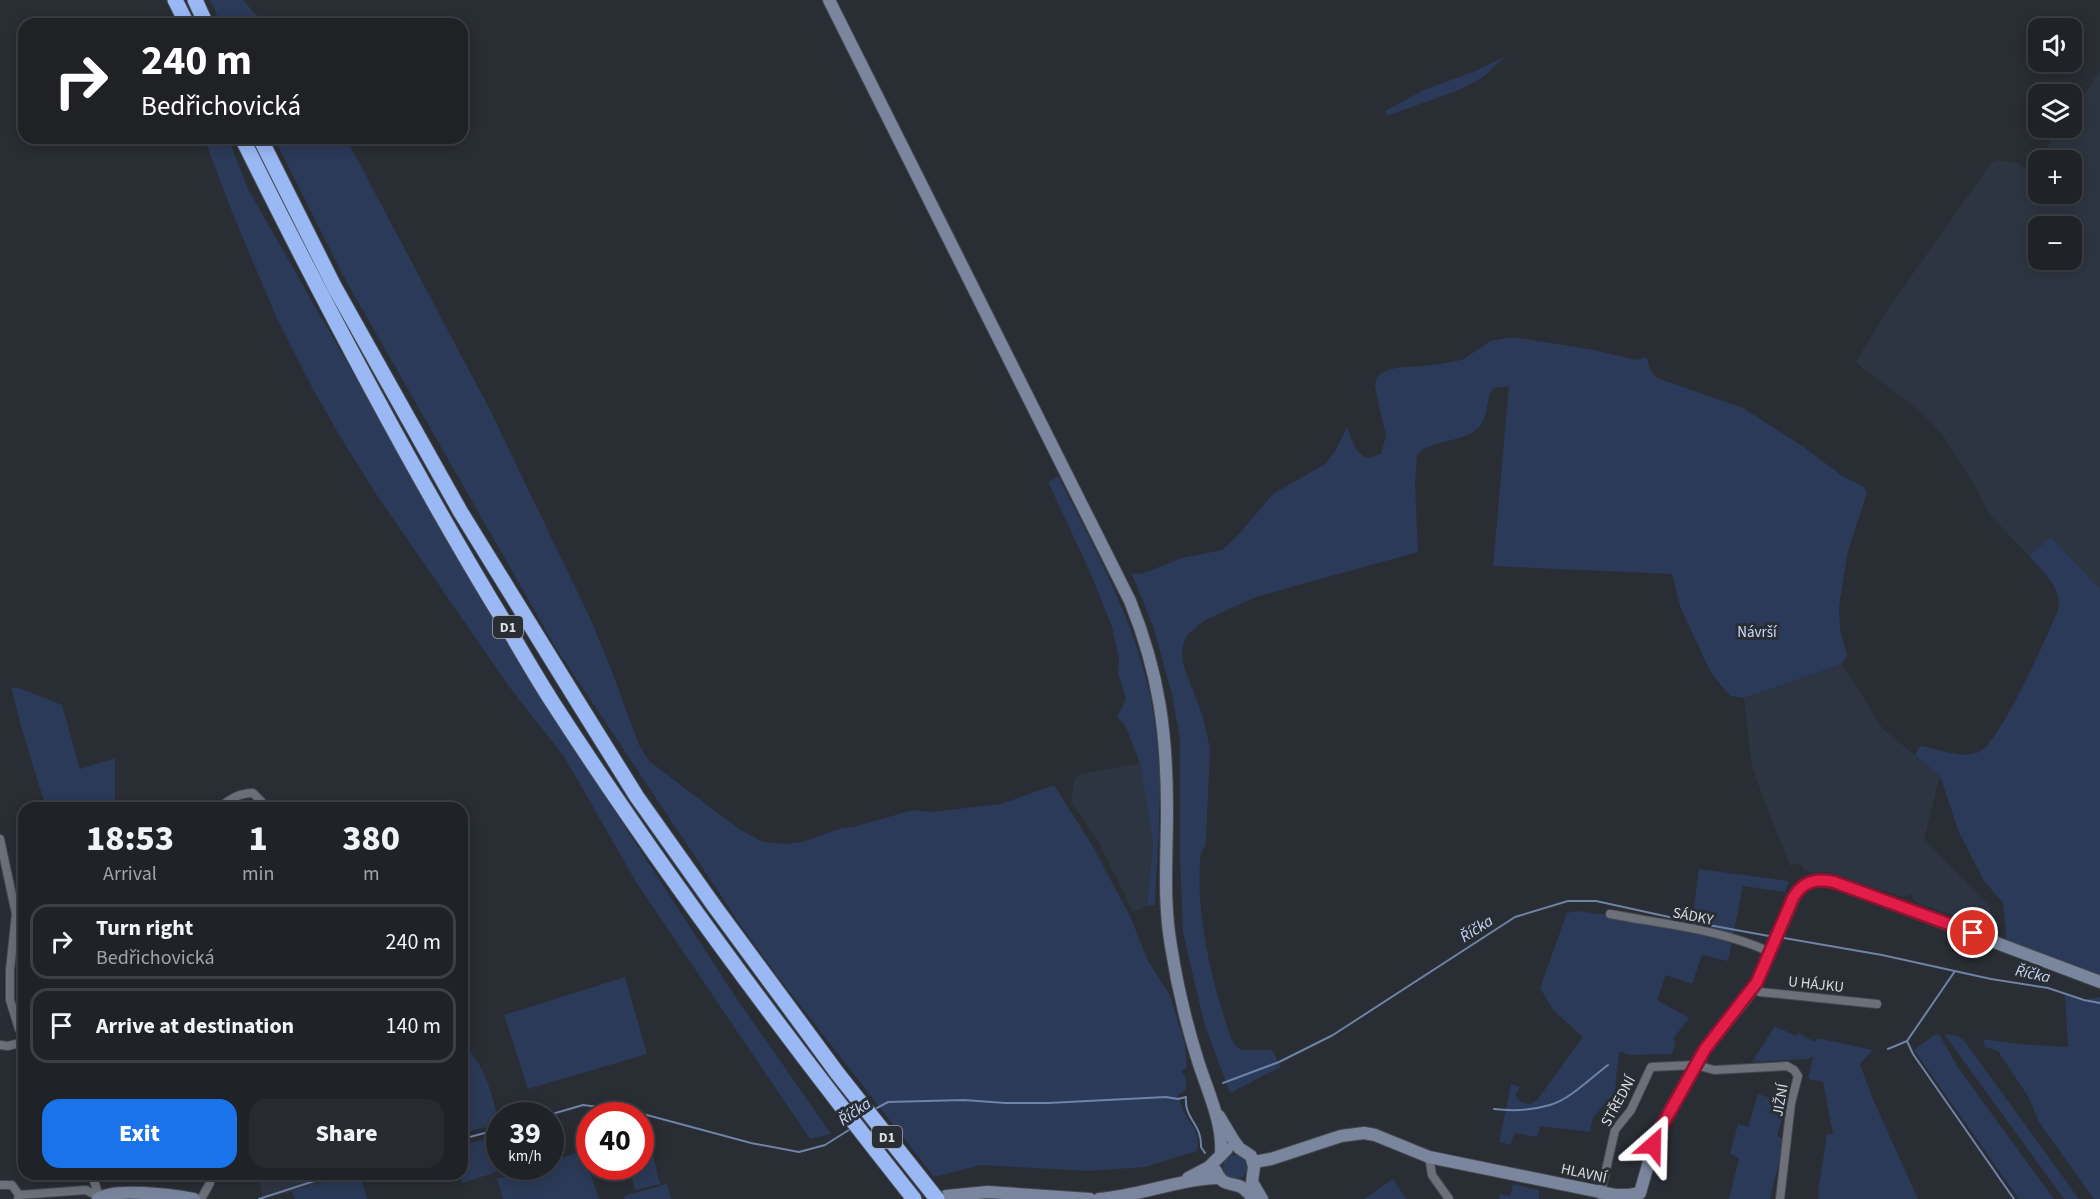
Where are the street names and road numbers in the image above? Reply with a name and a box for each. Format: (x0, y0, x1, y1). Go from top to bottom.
road number: D1 (493, 616, 523, 638)
street label: SÁDKY (1671, 902, 1716, 931)
street label: U HÁJKU (1787, 971, 1845, 998)
street label: STŘEDNÍ (1596, 1071, 1641, 1130)
street label: JIŽNÍ (1767, 1081, 1794, 1118)
road number: D1 (872, 1126, 902, 1148)
street label: HLAVNÍ (1559, 1158, 1610, 1189)

